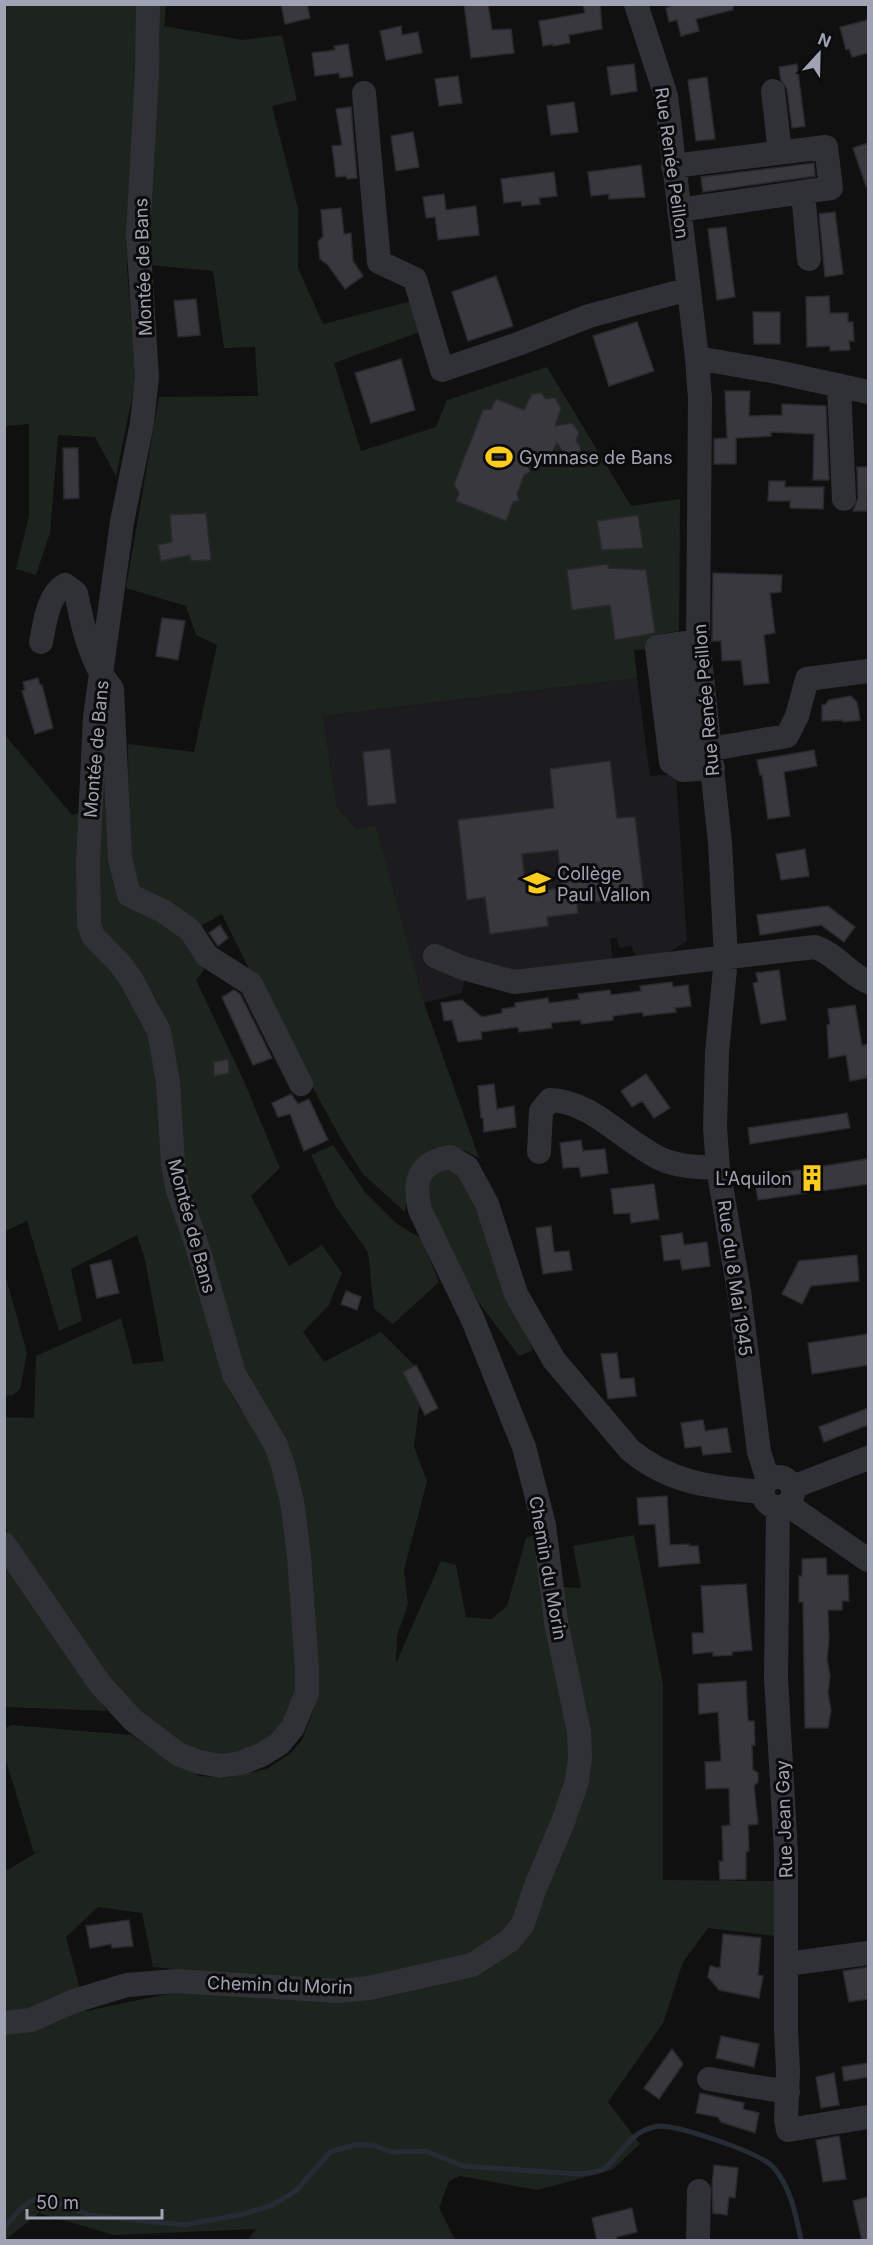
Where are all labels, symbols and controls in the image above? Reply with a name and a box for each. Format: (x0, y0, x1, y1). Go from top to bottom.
north arrow (789, 24, 849, 84)
text: N (815, 29, 834, 52)
street label: Rue Renée Peillon (651, 86, 693, 240)
street label: Montée de Bans (130, 198, 156, 336)
sports icon: Gymnase de Bans (484, 442, 514, 472)
place label: Gymnase de Bans (519, 447, 673, 468)
street label: Rue Renée Peillon (689, 623, 723, 777)
street label: Montée de Bans (80, 679, 112, 819)
place label: Collège Paul Vallon (557, 863, 650, 905)
school or university icon: Collège Paul Vallon (522, 868, 552, 898)
street label: Montée de Bans (164, 1157, 220, 1295)
building icon: L'Aquilon (797, 1163, 827, 1193)
place label: L'Aquilon (715, 1168, 792, 1189)
street label: Rue du 8 Mai 1945 (714, 1199, 756, 1357)
street label: Chemin du Morin (525, 1494, 571, 1642)
street label: Rue Jean Gay (771, 1760, 797, 1878)
street label: Chemin du Morin (207, 1972, 353, 1998)
scale bar (27, 2182, 162, 2220)
text: 50 m (36, 2192, 79, 2213)

